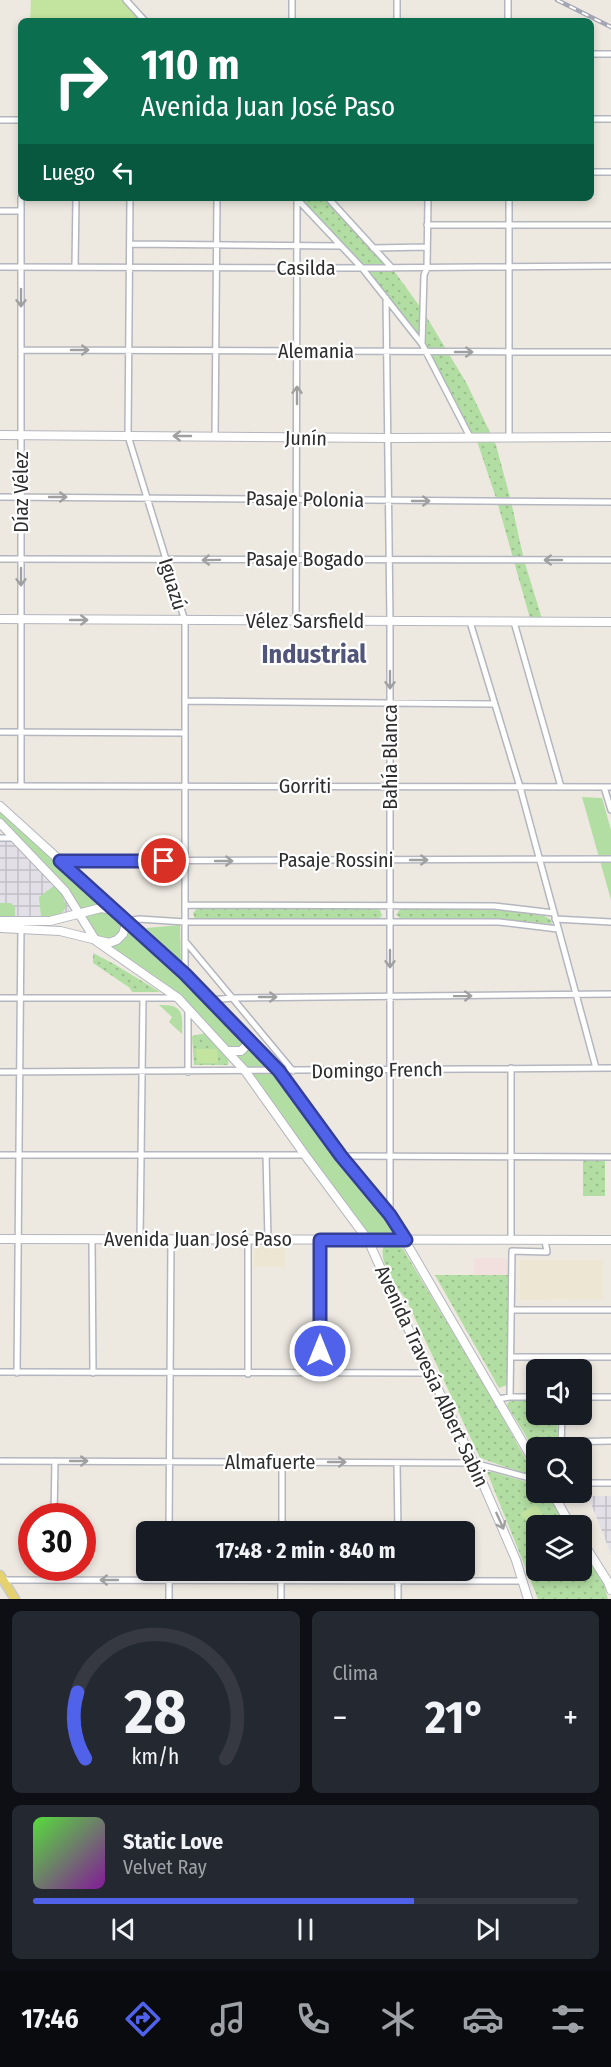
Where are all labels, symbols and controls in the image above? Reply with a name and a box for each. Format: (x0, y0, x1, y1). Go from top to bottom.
text: 110 m (141, 40, 240, 90)
icon: right (42, 42, 120, 120)
text: Avenida Juan José Paso (141, 91, 395, 123)
icon: left (107, 156, 140, 189)
text: Luego (42, 159, 95, 186)
street label: Casilda (277, 256, 335, 280)
one-way arrow (15, 288, 27, 308)
street label: Alemania (278, 339, 354, 363)
one-way arrow (69, 345, 89, 356)
one-way arrow (453, 346, 473, 358)
one-way arrow (291, 385, 303, 405)
street label: Junín (285, 426, 327, 450)
one-way arrow (173, 430, 193, 442)
street label: Díaz Vélez (9, 451, 33, 533)
street label: Pasaje Polonia (246, 486, 364, 512)
one-way arrow (48, 491, 68, 503)
one-way arrow (411, 495, 431, 507)
street label: Pasaje Bogado (246, 547, 364, 571)
one-way arrow (201, 554, 221, 565)
one-way arrow (543, 554, 563, 566)
street label: Iguazú (154, 555, 192, 613)
one-way arrow (15, 567, 27, 587)
street label: Vélez Sarsfield (246, 609, 364, 633)
one-way arrow (69, 614, 89, 626)
district label: Industrial (262, 639, 367, 670)
one-way arrow (384, 670, 396, 690)
street label: Bahía Blanca (378, 704, 402, 810)
street label: Gorriti (279, 774, 331, 798)
pin (138, 835, 189, 886)
icon: arrive (147, 844, 180, 877)
street label: Pasaje Rossini (278, 848, 394, 872)
one-way arrow (408, 854, 428, 866)
one-way arrow (213, 855, 233, 867)
one-way arrow (384, 949, 396, 969)
one-way arrow (453, 990, 473, 1002)
one-way arrow (258, 991, 278, 1003)
street label: Domingo French (311, 1057, 443, 1083)
street label: Avenida Juan José Paso (104, 1227, 292, 1251)
street label: Avenida Travesía Albert Sabin (370, 1261, 494, 1491)
position arrow (288, 1319, 352, 1383)
map controls (526, 1359, 592, 1581)
button: sound (526, 1359, 592, 1425)
button: search (526, 1437, 592, 1503)
street label: Almafuerte (225, 1450, 315, 1474)
one-way arrow (69, 1455, 89, 1467)
one-way arrow (327, 1456, 347, 1468)
speed limit sign: 30 (18, 1503, 96, 1581)
one-way arrow (495, 1512, 506, 1530)
button: layers (526, 1515, 592, 1581)
text: 17:48 · 2 min · 840 m (216, 1537, 395, 1564)
one-way arrow (99, 1574, 119, 1586)
text: Clima (333, 1661, 378, 1685)
text: 28 (124, 1675, 187, 1750)
text: 21° (425, 1691, 485, 1745)
text: − (333, 1698, 347, 1738)
text: + (563, 1698, 578, 1738)
text: km/h (132, 1744, 180, 1770)
text: Static Love (123, 1828, 223, 1855)
text: Velvet Ray (123, 1855, 207, 1879)
icon: previous (107, 1913, 140, 1946)
icon: pause (289, 1913, 322, 1946)
icon: next (471, 1913, 504, 1946)
icon: directions (122, 1998, 164, 2040)
icon: music (207, 1998, 249, 2040)
icon: phone (292, 1998, 334, 2040)
icon: climate (377, 1998, 419, 2040)
icon: car (462, 1998, 504, 2040)
icon: filters (547, 1998, 589, 2040)
text: 17:46 (22, 2003, 79, 2035)

